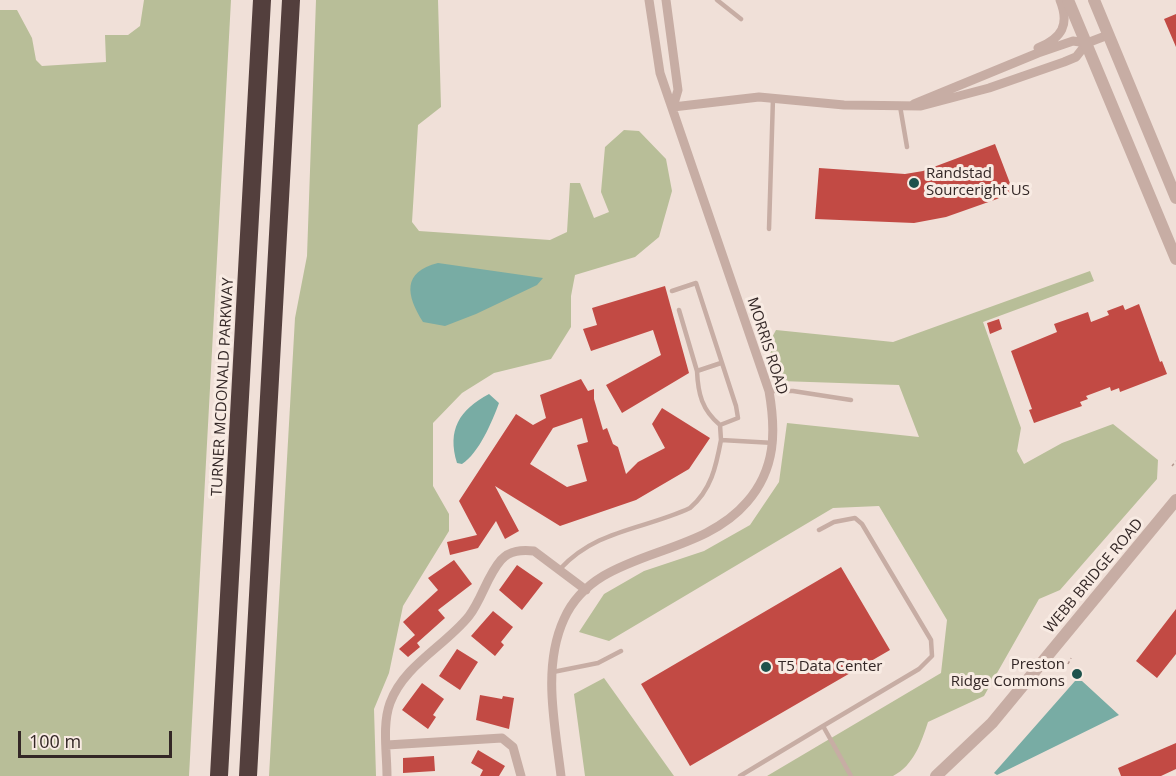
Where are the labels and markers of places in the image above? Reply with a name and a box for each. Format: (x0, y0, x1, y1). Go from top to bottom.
place label: Randstad Sourceright US (926, 165, 1030, 200)
marker: Randstad Sourceright US (907, 176, 921, 190)
place label: Preston Ridge Commons (951, 656, 1065, 691)
place label: T5 Data Center (778, 658, 883, 676)
marker: T5 Data Center (759, 660, 773, 674)
marker: Preston Ridge Commons (1070, 667, 1084, 681)

